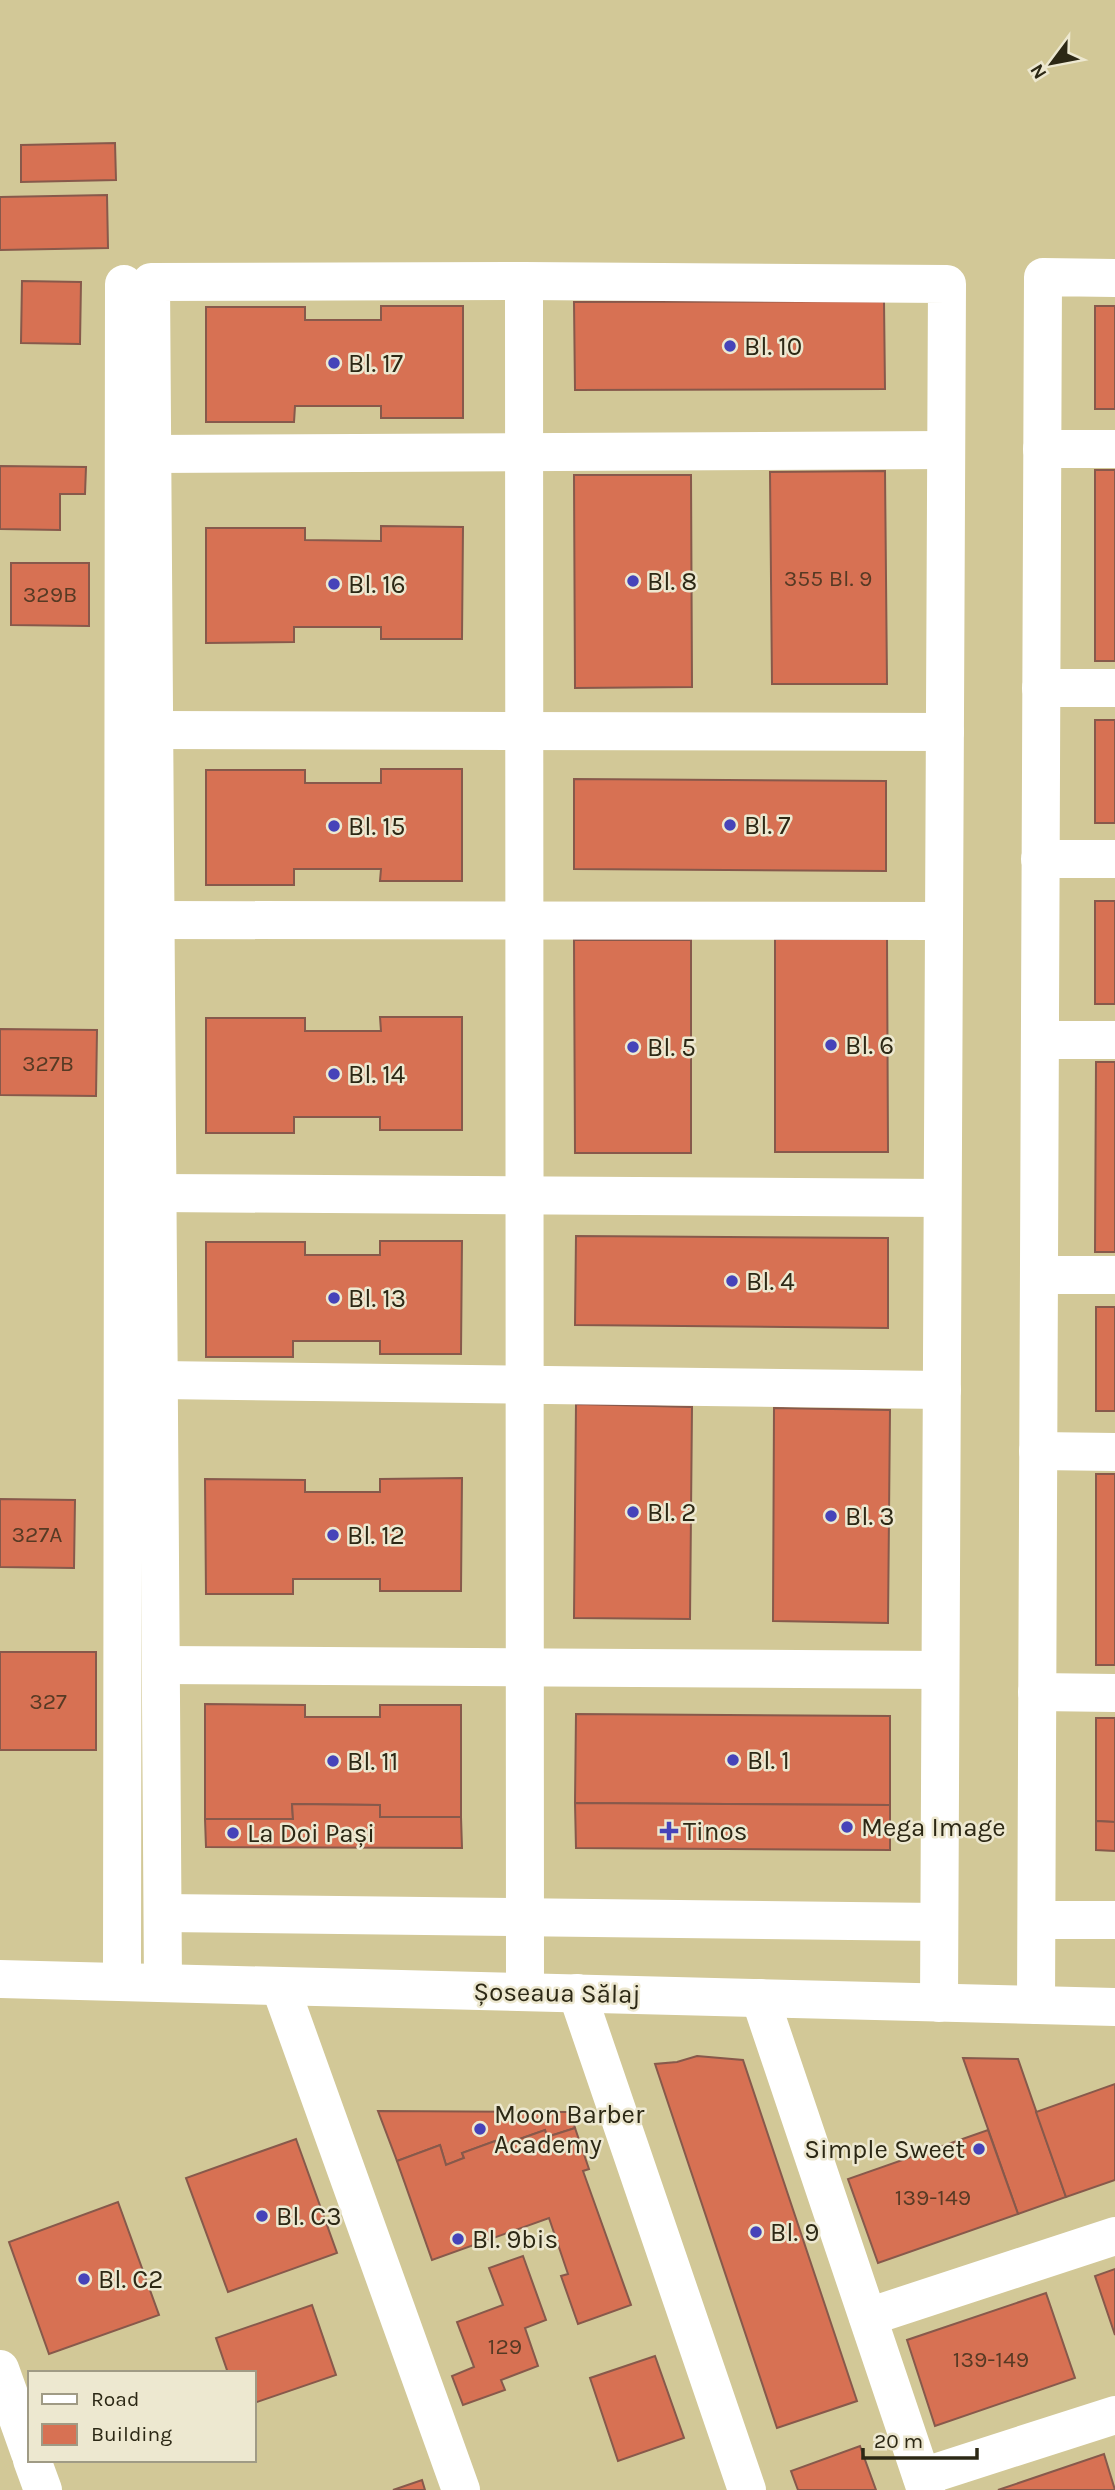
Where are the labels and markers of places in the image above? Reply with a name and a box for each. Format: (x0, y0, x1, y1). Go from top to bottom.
place label: Bl. 10 (744, 331, 802, 362)
marker: Bl. 10 (722, 338, 738, 354)
place label: Bl. 17 (348, 348, 403, 379)
marker: Bl. 17 (326, 355, 342, 371)
place label: Bl. 8 (647, 566, 697, 597)
place label: Bl. 16 (348, 569, 406, 600)
marker: Bl. 8 (625, 573, 641, 589)
marker: Bl. 16 (326, 576, 342, 592)
place label: Bl. 7 (744, 810, 790, 841)
place label: Bl. 15 (348, 811, 406, 842)
marker: Bl. 7 (722, 817, 738, 833)
marker: Bl. 15 (326, 818, 342, 834)
place label: Bl. 6 (845, 1030, 894, 1061)
place label: Bl. 5 (647, 1032, 696, 1063)
marker: Bl. 6 (823, 1037, 839, 1053)
marker: Bl. 5 (625, 1039, 641, 1055)
place label: Bl. 14 (348, 1059, 405, 1090)
marker: Bl. 14 (326, 1066, 342, 1082)
place label: Bl. 4 (746, 1266, 795, 1297)
marker: Bl. 4 (724, 1273, 740, 1289)
place label: Bl. 13 (348, 1283, 406, 1314)
marker: Bl. 13 (326, 1290, 342, 1306)
place label: Bl. 2 (647, 1497, 696, 1528)
place label: Bl. 3 (845, 1501, 895, 1532)
marker: Bl. 2 (625, 1504, 641, 1520)
marker: Bl. 3 (823, 1508, 839, 1524)
place label: Bl. 12 (347, 1520, 405, 1551)
marker: Bl. 12 (325, 1527, 341, 1543)
place label: Bl. 1 (747, 1745, 790, 1776)
place label: Bl. 11 (347, 1746, 398, 1777)
marker: Bl. 1 (725, 1752, 741, 1768)
marker: Bl. 11 (325, 1753, 341, 1769)
place label: Mega Image (861, 1812, 1005, 1843)
place label: Tinos (683, 1816, 747, 1847)
place label: La Doi Pași (247, 1818, 375, 1849)
marker: Mega Image (839, 1819, 855, 1835)
marker: Tinos (661, 1823, 677, 1839)
marker: La Doi Pași (225, 1825, 241, 1841)
place label: Moon Barber Academy (494, 2099, 645, 2160)
marker: Moon Barber Academy (472, 2121, 488, 2137)
place label: Simple Sweet (804, 2134, 965, 2165)
marker: Simple Sweet (971, 2141, 987, 2157)
place label: Bl. C3 (276, 2201, 342, 2232)
marker: Bl. C3 (254, 2208, 270, 2224)
place label: Bl. 9 (770, 2217, 819, 2248)
place label: Bl. 9bis (472, 2224, 558, 2255)
marker: Bl. 9 (748, 2224, 764, 2240)
marker: Bl. 9bis (450, 2231, 466, 2247)
place label: Bl. C2 (98, 2264, 163, 2295)
marker: Bl. C2 (76, 2271, 92, 2287)

